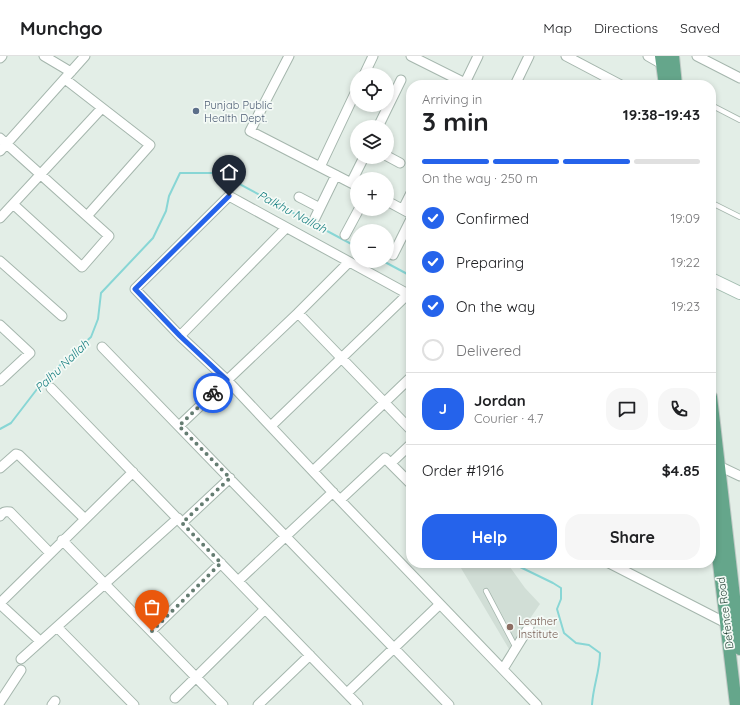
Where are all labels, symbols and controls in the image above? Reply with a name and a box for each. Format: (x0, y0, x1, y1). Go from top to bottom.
text: Munchgo (20, 16, 103, 40)
text: Map (543, 19, 572, 37)
text: Directions (594, 19, 658, 37)
text: Saved (680, 19, 720, 37)
map controls (350, 68, 394, 268)
button: locate (350, 68, 394, 112)
text: Arriving in (422, 91, 482, 107)
place label: Punjab Public Health Dept. (204, 98, 273, 125)
text: 3 min (422, 105, 489, 138)
text: 19:38–19:43 (623, 105, 700, 124)
marker: Punjab Public Health Dept. (191, 106, 201, 116)
button: layers (350, 120, 394, 164)
pin (212, 155, 246, 196)
icon: home (218, 161, 240, 183)
text: On the way · 250 m (422, 170, 538, 186)
button: + (350, 172, 394, 216)
water label: Palkhu Nallah (255, 187, 329, 236)
icon: check (422, 207, 444, 229)
text: Confirmed (456, 209, 529, 228)
text: 19:09 (671, 210, 700, 226)
button: − (350, 224, 394, 268)
icon: check (422, 251, 444, 273)
text: Preparing (456, 253, 524, 272)
text: 19:22 (671, 254, 700, 270)
icon: check (422, 295, 444, 317)
text: On the way (456, 297, 535, 316)
text: 19:23 (671, 298, 700, 314)
water label: Palhu Nallah (31, 336, 92, 395)
text: Delivered (456, 341, 521, 360)
courier (193, 373, 233, 413)
icon: bike (202, 382, 224, 404)
button: chat (606, 388, 648, 430)
button: phone (658, 388, 700, 430)
text: Jordan (474, 391, 526, 410)
text: J (439, 399, 447, 418)
text: Courier · 4.7 (474, 410, 543, 426)
text: Order #1916 (422, 461, 504, 480)
text: $4.85 (662, 461, 700, 480)
button: Help (422, 514, 557, 560)
button: Share (565, 514, 700, 560)
street label: Defence Road (714, 576, 736, 650)
pin (135, 590, 169, 631)
icon: bag (141, 596, 163, 618)
place label: Leather Institute (518, 614, 558, 641)
marker: Leather Institute (505, 622, 515, 632)

